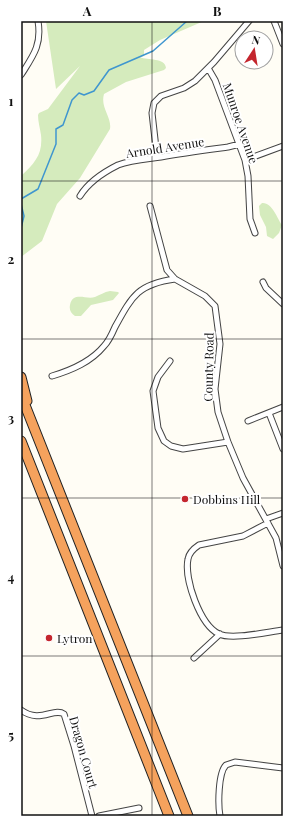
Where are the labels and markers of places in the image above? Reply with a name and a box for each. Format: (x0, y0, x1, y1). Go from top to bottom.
place label: Dobbins Hill (193, 491, 261, 507)
marker: Dobbins Hill (180, 494, 190, 504)
place label: Lytron (57, 630, 92, 646)
marker: Lytron (44, 633, 54, 643)

